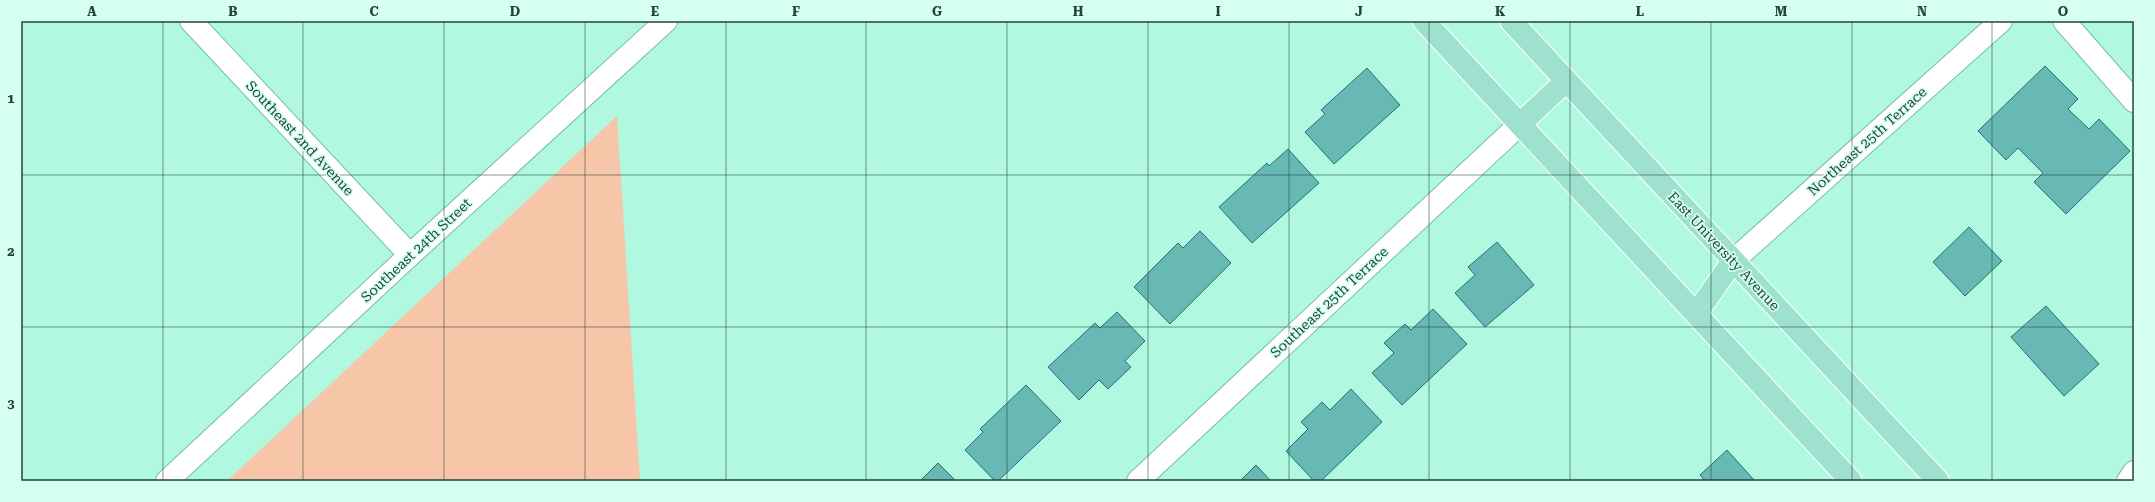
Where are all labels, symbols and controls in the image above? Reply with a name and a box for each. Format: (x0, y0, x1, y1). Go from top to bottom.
text: A (87, 4, 97, 19)
text: B (228, 4, 238, 19)
text: C (369, 4, 379, 19)
text: D (510, 4, 520, 19)
text: E (651, 4, 659, 19)
text: F (792, 4, 800, 19)
text: G (932, 4, 942, 19)
text: H (1073, 4, 1084, 19)
text: I (1215, 4, 1221, 19)
text: J (1355, 4, 1363, 19)
text: K (1495, 4, 1506, 19)
text: L (1636, 4, 1644, 19)
text: M (1775, 4, 1788, 19)
text: N (1917, 4, 1927, 19)
text: O (2058, 4, 2069, 19)
street label: Southeast 2nd Avenue (243, 77, 357, 199)
street label: Northeast 25th Terrace (1804, 83, 1930, 199)
text: 1 (7, 91, 15, 106)
street label: East University Avenue (1665, 188, 1783, 314)
street label: Southeast 24th Street (358, 195, 474, 305)
street label: Southeast 25th Terrace (1267, 243, 1391, 361)
text: 2 (7, 244, 15, 259)
text: 3 (7, 396, 15, 411)

